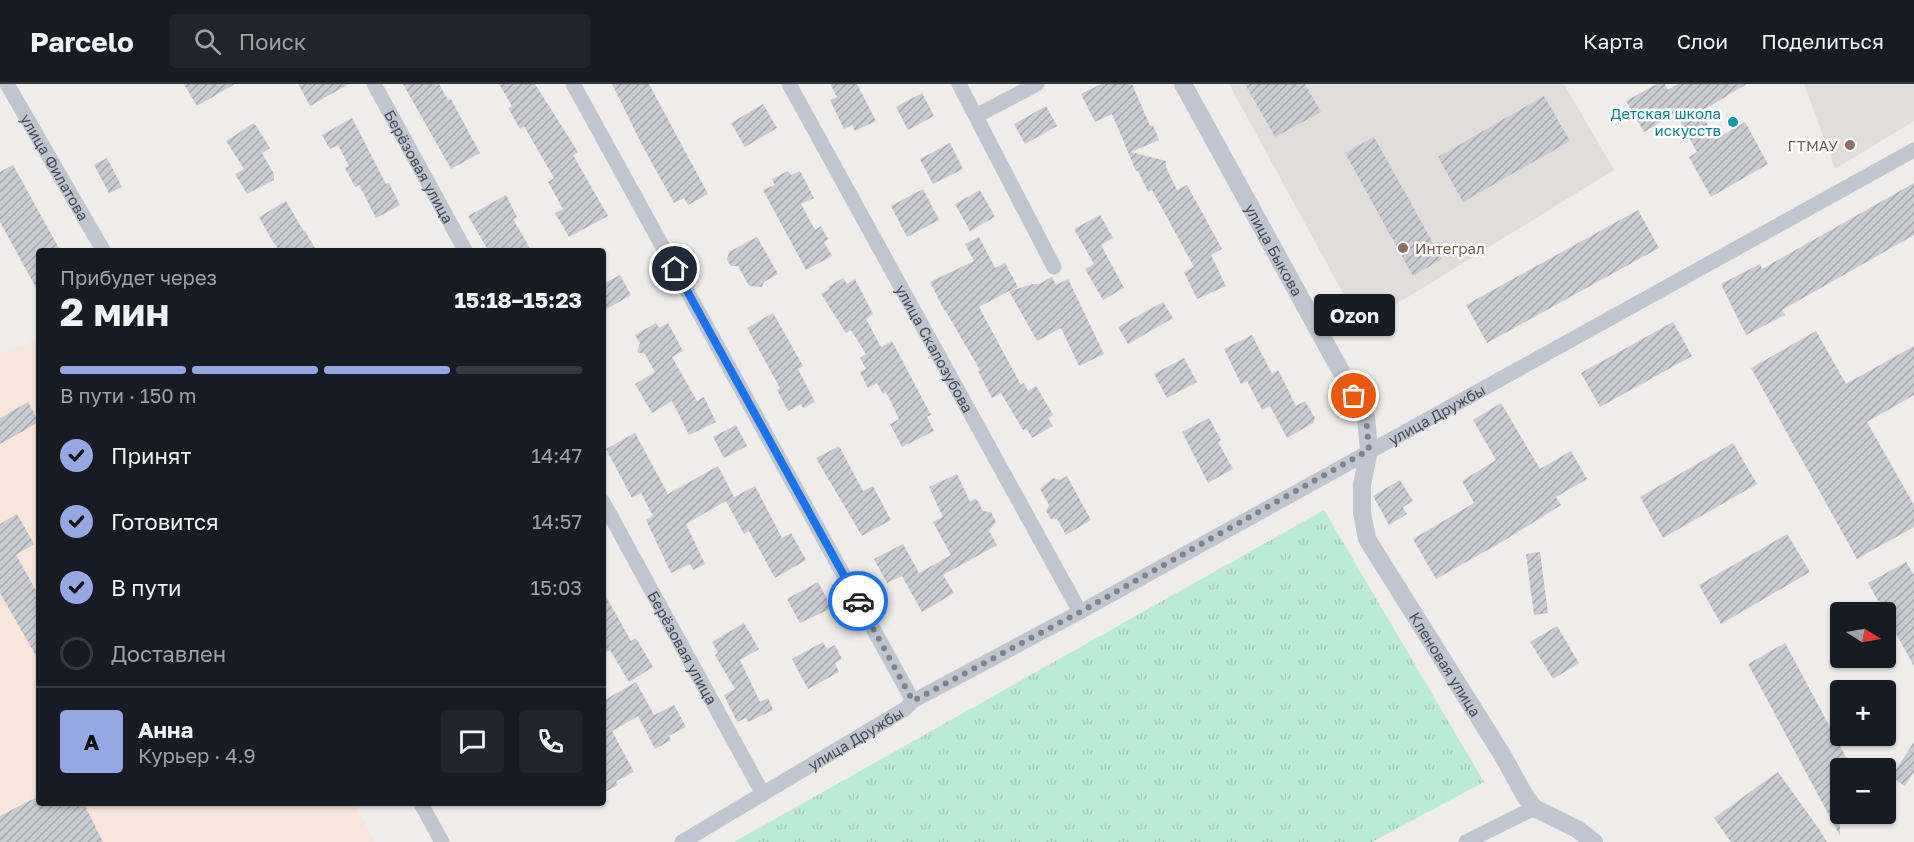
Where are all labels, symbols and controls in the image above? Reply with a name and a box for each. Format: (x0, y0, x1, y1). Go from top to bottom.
search box (170, 14, 590, 68)
text: Parcelo (30, 25, 134, 58)
icon: search (191, 25, 224, 58)
text: Поиск (239, 28, 307, 55)
text: Карта (1583, 28, 1644, 54)
text: Слои (1677, 28, 1728, 54)
text: Поделиться (1761, 28, 1884, 54)
place label: Детская школа искусств (1610, 104, 1721, 139)
street label: Берёзовая улица (381, 107, 458, 226)
street label: улица Филатова (17, 111, 93, 224)
marker: Детская школа искусств (1726, 115, 1740, 129)
place label: ГТМАУ (1788, 136, 1838, 154)
marker: ГТМАУ (1843, 138, 1857, 152)
street label: улица Быкова (1241, 200, 1307, 299)
place label: Интеграл (1415, 239, 1485, 257)
marker: Интеграл (1396, 241, 1410, 255)
pin (649, 243, 700, 294)
icon: home (658, 252, 691, 285)
text: Прибудет через (60, 265, 217, 289)
street label: улица Скалозубова (892, 281, 977, 416)
text: 15:18–15:23 (455, 286, 582, 313)
text: 2 мин (60, 288, 169, 335)
callout: Ozon (1314, 294, 1394, 336)
text: Ozon (1330, 303, 1379, 327)
pin (1328, 370, 1379, 421)
icon: bag (1337, 379, 1370, 412)
street label: улица Дружбы (1385, 380, 1488, 448)
text: В пути · 150 m (60, 383, 196, 407)
icon: check (60, 439, 93, 472)
text: Принят (111, 442, 191, 469)
text: 14:47 (531, 443, 582, 467)
icon: check (60, 505, 93, 538)
text: Готовится (111, 508, 219, 535)
text: 14:57 (532, 509, 582, 533)
icon: check (60, 571, 93, 604)
courier (828, 571, 888, 631)
text: В пути (111, 574, 181, 601)
text: 15:03 (531, 575, 582, 599)
icon: car (842, 585, 875, 618)
street label: Берёзовая улица (644, 588, 721, 708)
north arrow (1830, 602, 1896, 668)
map controls (1830, 602, 1896, 824)
street label: Кленовая улица (1406, 609, 1485, 720)
text: Доставлен (111, 640, 226, 667)
button: + (1830, 680, 1896, 746)
street label: улица Дружбы (805, 703, 906, 774)
button: chat (441, 710, 504, 773)
button: phone (519, 710, 582, 773)
text: Анна (138, 716, 193, 743)
text: А (84, 728, 99, 755)
text: Курьер · 4.9 (138, 743, 256, 767)
button: − (1830, 758, 1896, 824)

